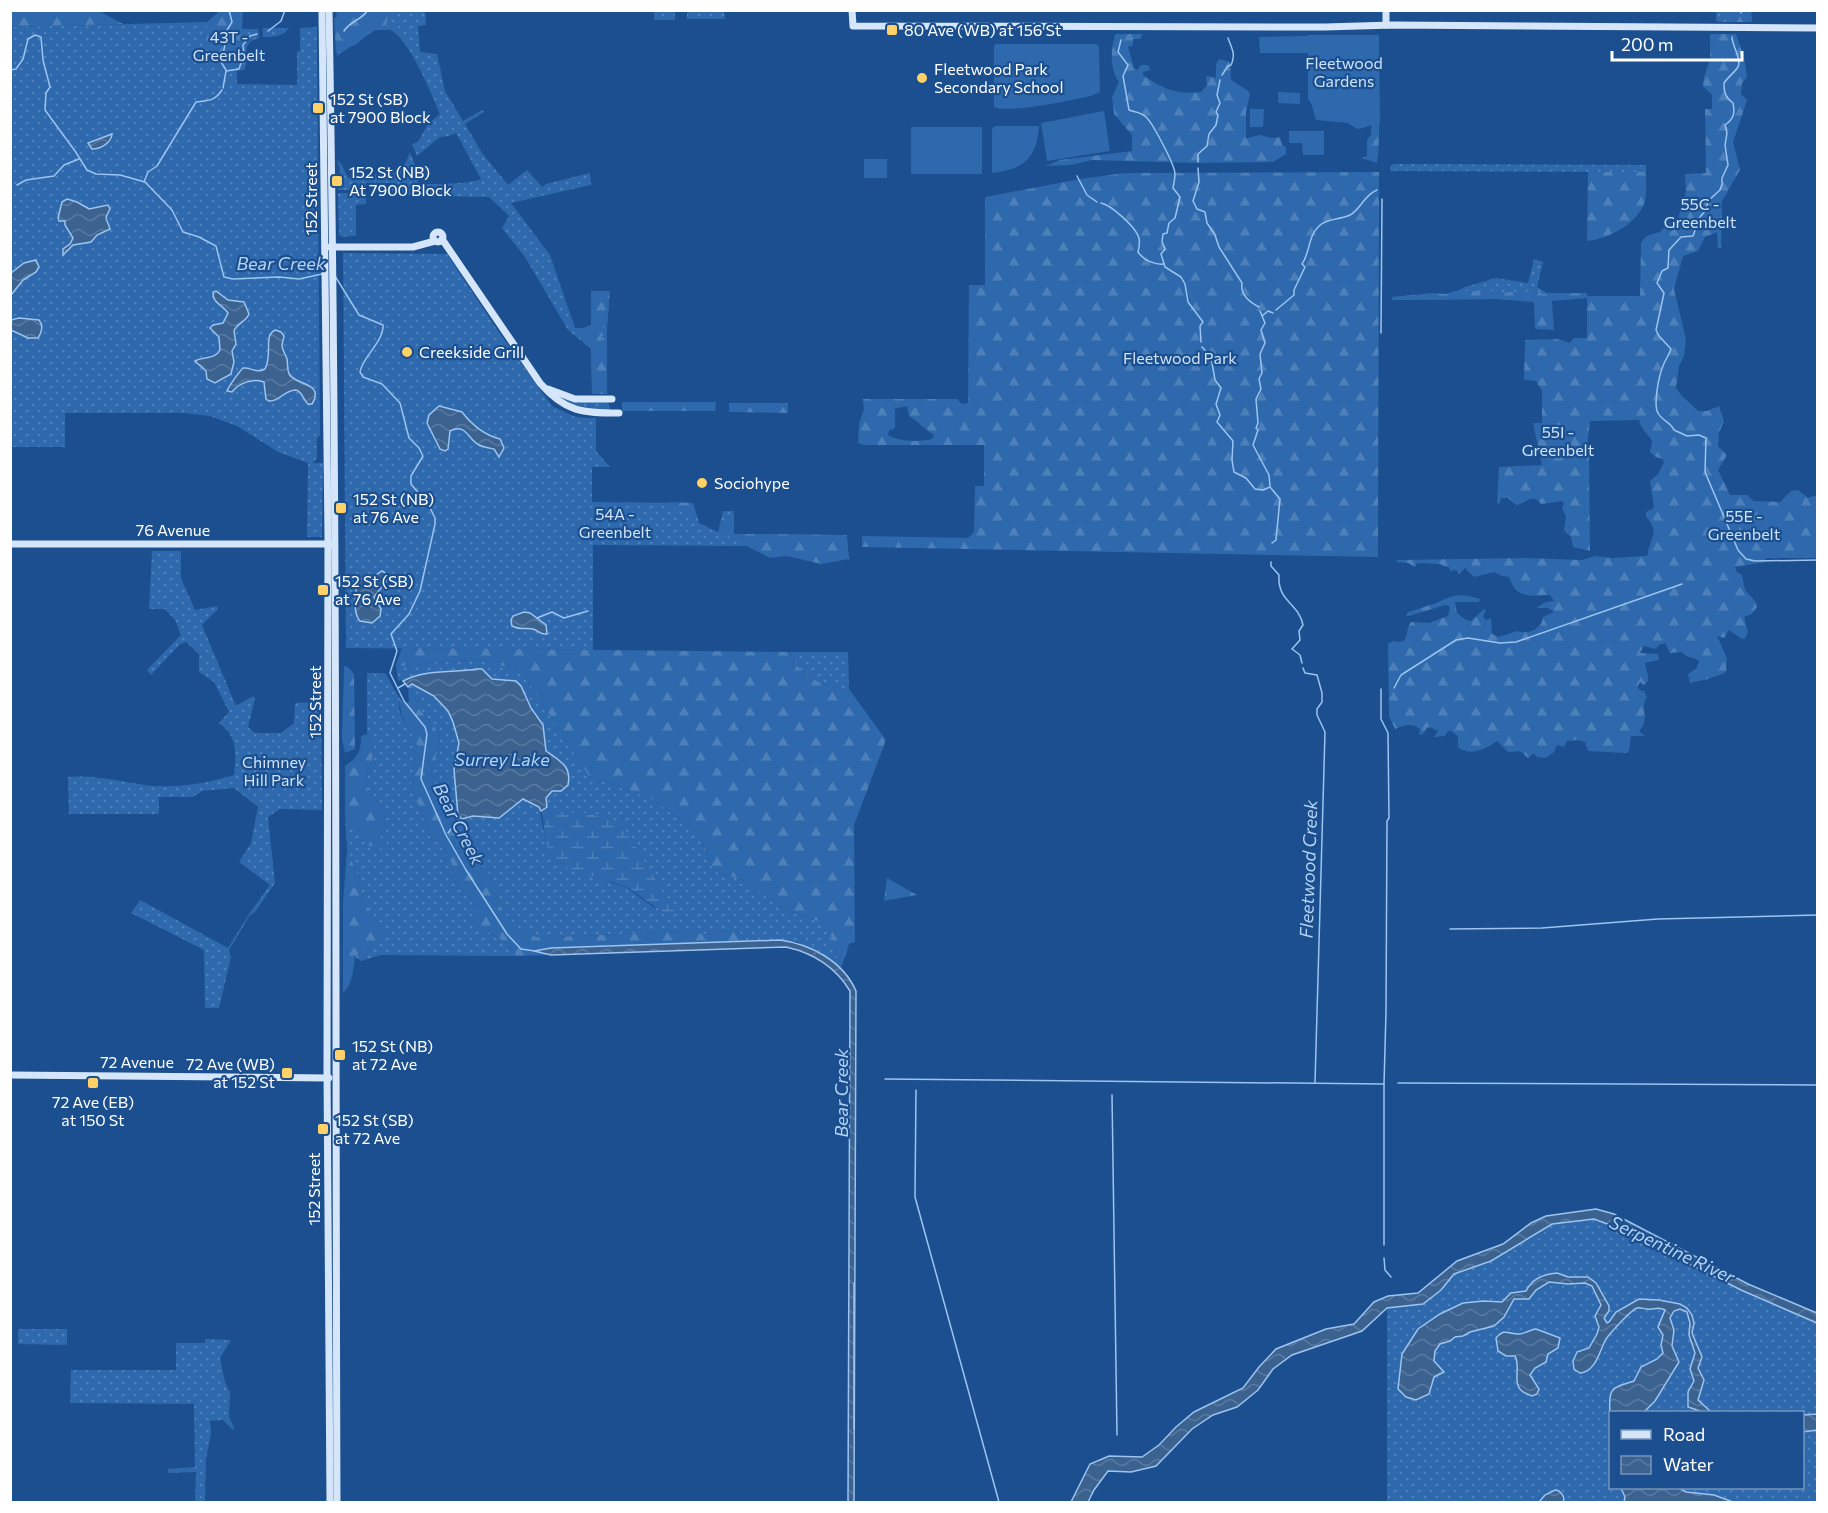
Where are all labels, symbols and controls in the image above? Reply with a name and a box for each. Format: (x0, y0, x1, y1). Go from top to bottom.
place label: 80 Ave (WB) at 156 St (904, 20, 1062, 39)
marker: 80 Ave (WB) at 156 St (885, 23, 899, 37)
scale bar (1612, 24, 1742, 62)
park label: 43T - Greenbelt (193, 27, 266, 64)
text: 200 m (1621, 33, 1674, 55)
park label: Fleetwood Gardens (1305, 53, 1383, 90)
place label: Fleetwood Park Secondary School (934, 59, 1063, 96)
marker: Fleetwood Park Secondary School (915, 71, 929, 85)
place label: 152 St (SB) at 7900 Block (330, 89, 431, 126)
marker: 152 St (SB) at 7900 Block (311, 101, 325, 115)
street label: 152 Street (301, 162, 320, 236)
place label: 152 St (NB) At 7900 Block (349, 162, 452, 199)
marker: 152 St (NB) At 7900 Block (330, 174, 344, 188)
park label: 55C - Greenbelt (1664, 194, 1737, 231)
water label: Bear Creek (236, 252, 327, 274)
place label: Creekside Grill (419, 342, 524, 361)
marker: Creekside Grill (400, 345, 414, 359)
park label: Fleetwood Park (1123, 348, 1237, 367)
park label: 55I - Greenbelt (1522, 422, 1595, 459)
place label: Sociohype (714, 473, 790, 492)
marker: Sociohype (695, 476, 709, 490)
place label: 152 St (NB) at 76 Ave (353, 489, 434, 526)
marker: 152 St (NB) at 76 Ave (334, 501, 348, 515)
park label: 54A - Greenbelt (579, 504, 652, 541)
park label: 55E - Greenbelt (1708, 506, 1781, 543)
street label: 76 Avenue (136, 520, 210, 539)
place label: 152 St (SB) at 76 Ave (335, 571, 414, 608)
marker: 152 St (SB) at 76 Ave (316, 583, 330, 597)
street label: 152 Street (305, 665, 324, 739)
water label: Surrey Lake (454, 748, 550, 770)
park label: Chimney Hill Park (242, 752, 306, 789)
water label: Bear Creek (429, 779, 489, 869)
water label: Fleetwood Creek (1295, 798, 1321, 939)
place label: 152 St (NB) at 72 Ave (352, 1036, 433, 1073)
water label: Bear Creek (830, 1047, 852, 1138)
marker: 152 St (NB) at 72 Ave (333, 1048, 347, 1062)
street label: 72 Avenue (100, 1052, 174, 1071)
place label: 72 Ave (WB) at 152 St (186, 1054, 275, 1091)
marker: 72 Ave (WB) at 152 St (280, 1066, 294, 1080)
marker: 72 Ave (EB) at 150 St (86, 1076, 100, 1090)
place label: 72 Ave (EB) at 150 St (52, 1092, 134, 1129)
place label: 152 St (SB) at 72 Ave (335, 1110, 414, 1147)
marker: 152 St (SB) at 72 Ave (316, 1122, 330, 1136)
street label: 152 Street (304, 1152, 323, 1226)
water label: Serpentine River (1606, 1211, 1739, 1288)
legend (1609, 1411, 1804, 1489)
text: Road (1663, 1423, 1705, 1445)
text: Water (1663, 1453, 1714, 1475)

